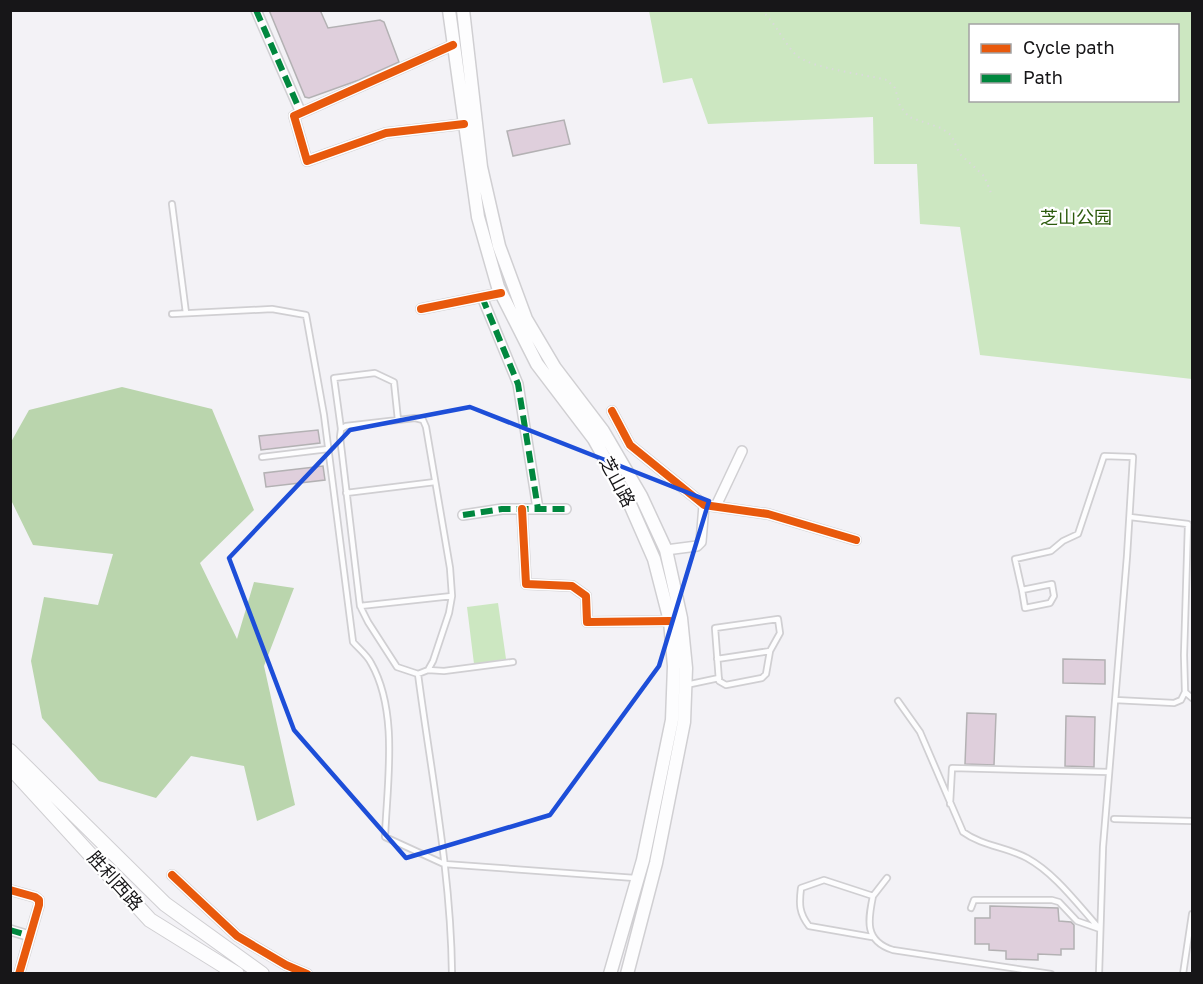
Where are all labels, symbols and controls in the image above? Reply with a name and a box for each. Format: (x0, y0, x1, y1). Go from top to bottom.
legend (969, 24, 1179, 102)
text: Cycle path (1023, 36, 1115, 58)
text: Path (1023, 66, 1063, 88)
park label: 芝山公园 (1040, 206, 1112, 228)
street label: 芝山路 (595, 453, 640, 511)
street label: 胜利西路 (83, 846, 148, 914)

